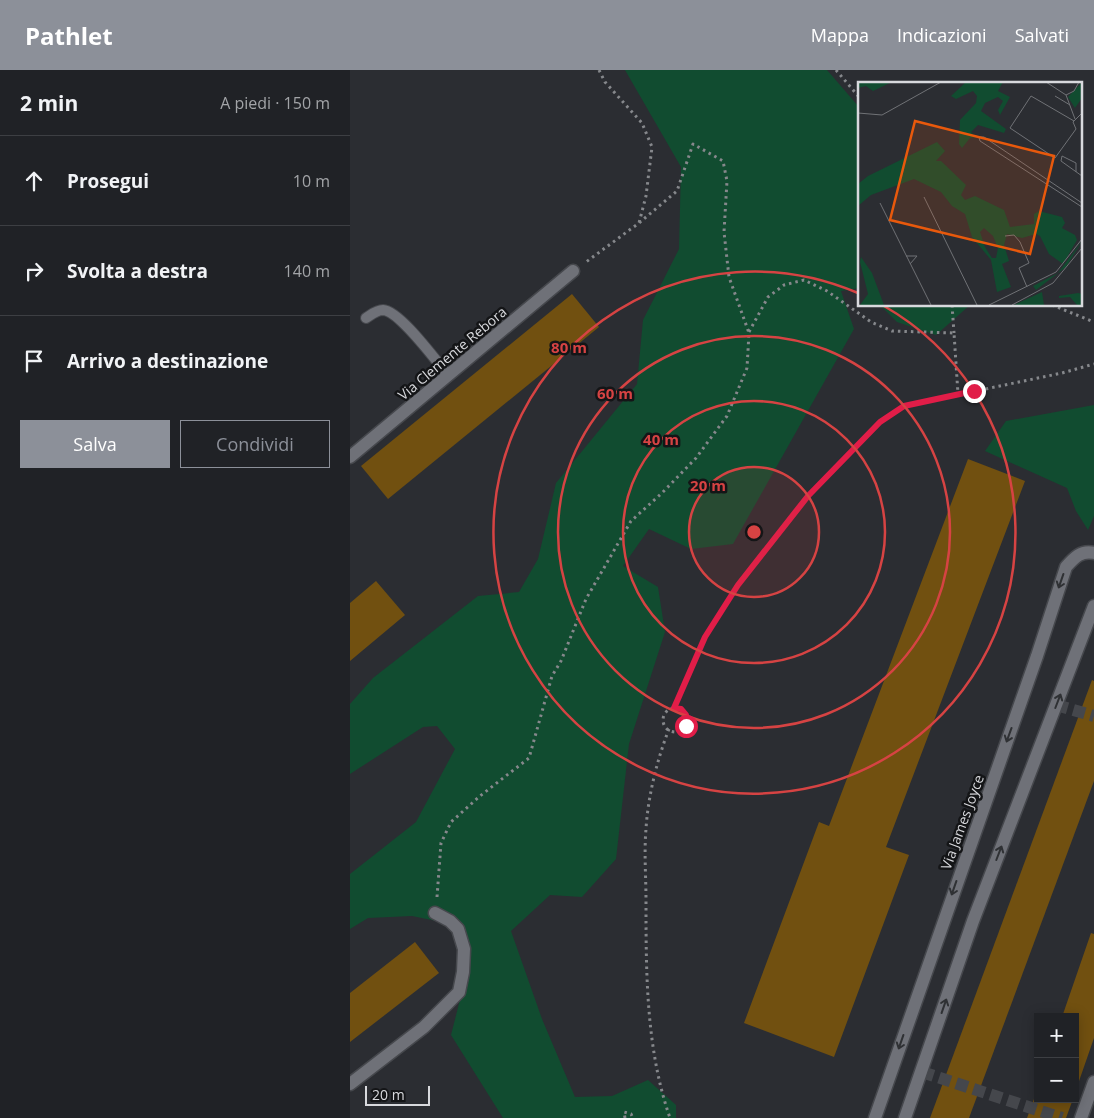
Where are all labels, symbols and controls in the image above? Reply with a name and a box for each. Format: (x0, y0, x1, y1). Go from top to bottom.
text: Pathlet (25, 19, 113, 52)
text: Mappa (811, 23, 869, 47)
text: Indicazioni (897, 23, 987, 47)
text: Salvati (1015, 23, 1069, 47)
inset map (858, 82, 1082, 306)
text: 2 min (20, 89, 78, 117)
text: A piedi · 150 m (220, 92, 330, 114)
icon: ahead (20, 167, 48, 195)
text: Prosegui (67, 168, 149, 194)
text: 10 m (293, 170, 330, 192)
icon: right (20, 257, 48, 285)
text: Svolta a destra (67, 258, 208, 284)
text: 140 m (284, 260, 330, 282)
street label: Via Clemente Rebora (394, 302, 510, 404)
text: 80 m (551, 337, 587, 357)
icon: arrive (20, 347, 48, 375)
text: Arrivo a destinazione (67, 348, 268, 374)
route end (963, 380, 986, 403)
text: 60 m (597, 383, 633, 403)
button: Salva (20, 420, 170, 468)
button: Condividi (180, 420, 330, 468)
text: 40 m (643, 429, 679, 449)
text: 20 m (690, 475, 726, 495)
centre of rings (745, 523, 763, 541)
one-way arrow (1056, 573, 1066, 589)
one-way arrow (1053, 694, 1063, 709)
route start (675, 715, 698, 738)
one-way arrow (1004, 727, 1013, 742)
street label: Via James Joyce (936, 772, 988, 872)
one-way arrow (995, 846, 1004, 861)
one-way arrow (949, 880, 959, 896)
one-way arrow (940, 999, 949, 1014)
map controls (1034, 1013, 1079, 1103)
button: + (1034, 1013, 1079, 1058)
one-way arrow (896, 1034, 906, 1050)
button: − (1034, 1058, 1079, 1103)
scale bar (365, 1083, 430, 1106)
text: 20 m (372, 1085, 405, 1104)

